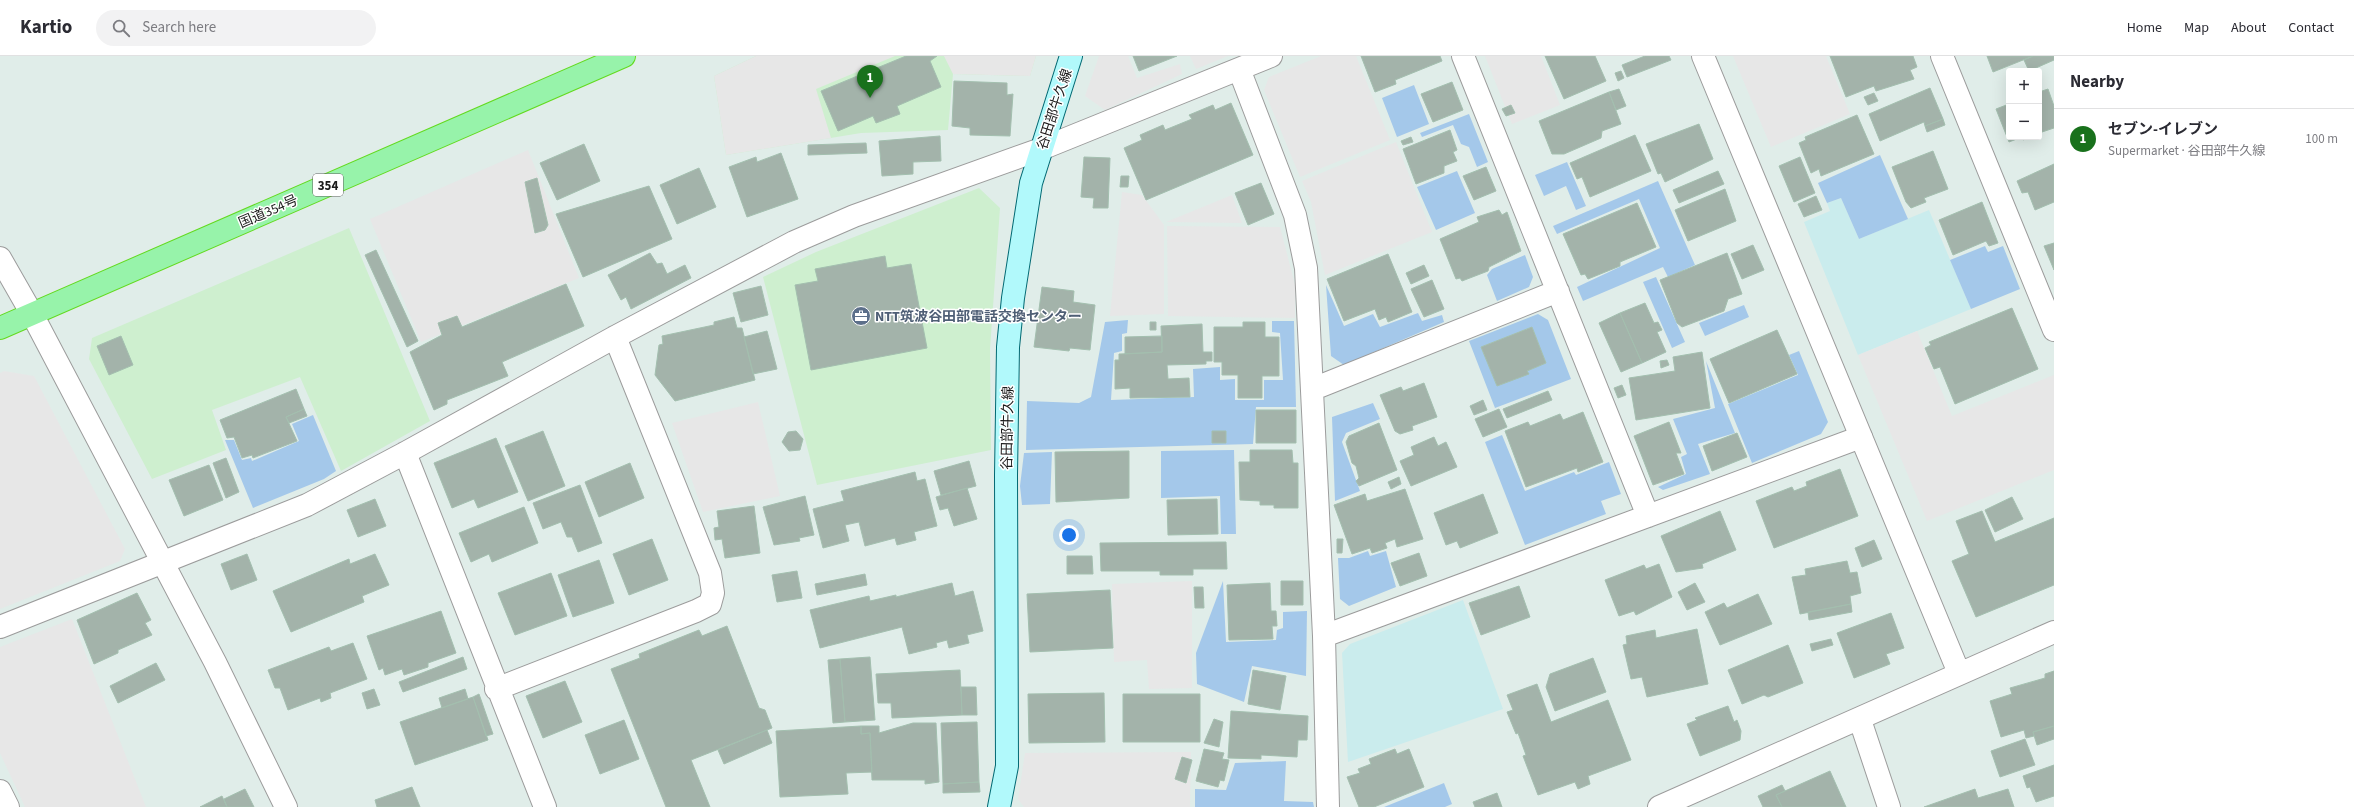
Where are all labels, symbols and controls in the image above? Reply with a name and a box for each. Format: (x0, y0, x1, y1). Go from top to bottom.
search box (96, 10, 376, 46)
text: Kartio (20, 14, 72, 41)
icon: search (110, 17, 132, 39)
text: Search here (142, 17, 216, 38)
text: Home (2127, 18, 2162, 38)
text: Map (2184, 18, 2209, 38)
text: About (2231, 18, 2266, 38)
text: Contact (2288, 18, 2334, 38)
pin: 1 (857, 65, 883, 98)
street label: 谷田部牛久線 (1032, 66, 1077, 152)
map controls (2006, 68, 2042, 140)
button: + (2006, 68, 2042, 104)
text: Nearby (2070, 70, 2124, 94)
button: − (2006, 104, 2042, 140)
text: セブン-イレブン (2108, 119, 2218, 140)
text: 1 (2080, 130, 2086, 148)
text: 100 m (2305, 130, 2338, 148)
text: Supermarket · 谷田部牛久線 (2108, 142, 2265, 160)
road number: 354 (313, 174, 343, 196)
street label: 国道354号 (236, 190, 301, 233)
office icon: NTT筑波谷田部電話交換センター (850, 305, 872, 327)
place label: NTT筑波谷田部電話交換センター (875, 307, 1082, 327)
street label: 谷田部牛久線 (997, 386, 1019, 470)
your location (1059, 525, 1079, 545)

